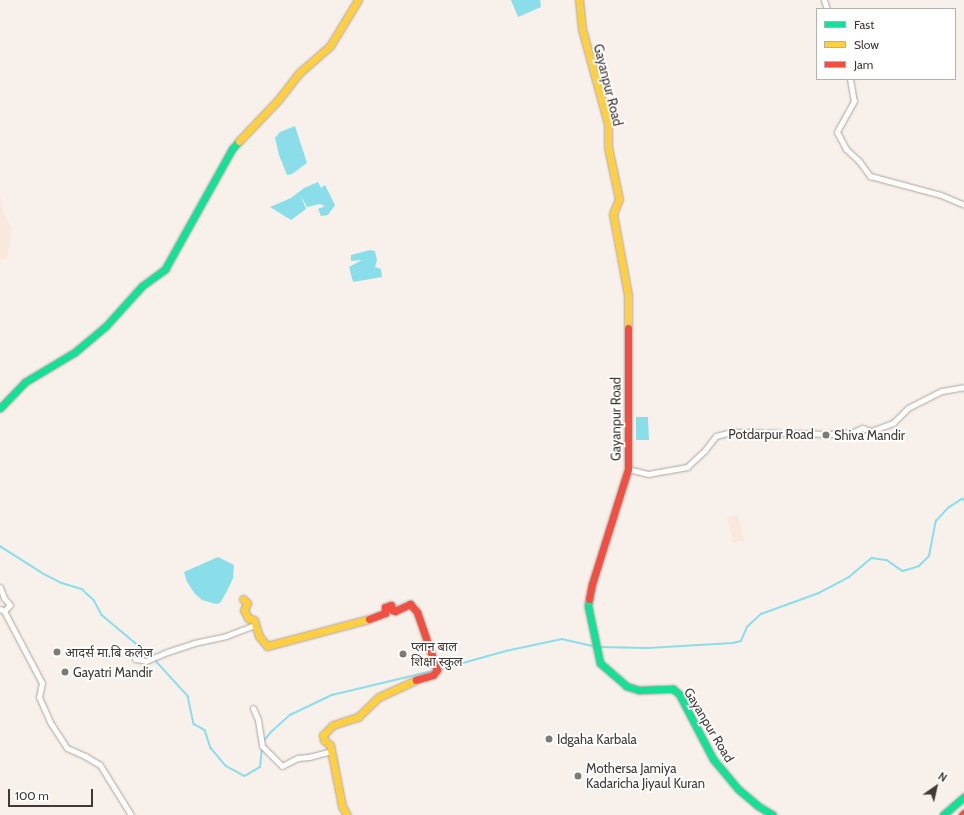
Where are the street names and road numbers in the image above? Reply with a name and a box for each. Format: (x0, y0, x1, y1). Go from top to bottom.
street label: Gayanpur Road (590, 42, 626, 128)
street label: Gayanpur Road (608, 377, 624, 461)
street label: Potdarpur Road (728, 426, 814, 442)
street label: Gayanpur Road (681, 685, 737, 765)

